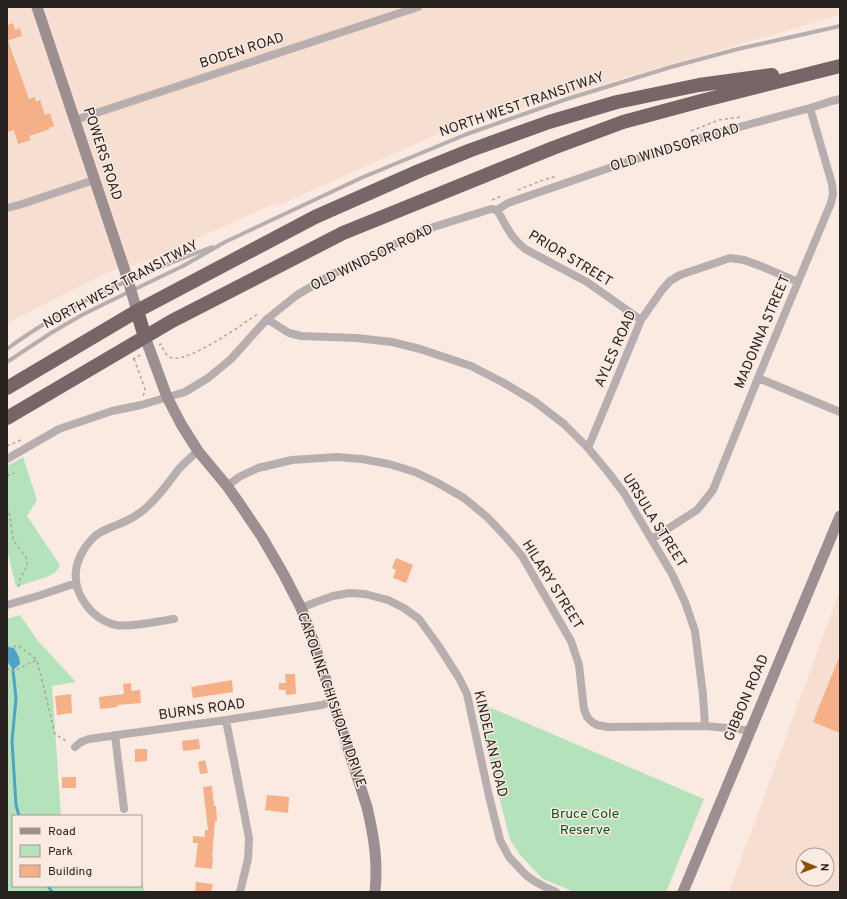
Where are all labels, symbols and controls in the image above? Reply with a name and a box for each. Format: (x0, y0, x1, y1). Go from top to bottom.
street label: BODEN ROAD (198, 29, 286, 73)
street label: NORTH WEST TRANSITWAY (437, 69, 607, 141)
street label: POWERS ROAD (79, 105, 125, 203)
street label: OLD WINDSOR ROAD (608, 120, 742, 176)
street label: OLD WINDSOR ROAD (308, 221, 436, 295)
street label: PRIOR STREET (525, 227, 615, 291)
street label: NORTH WEST TRANSITWAY (41, 237, 201, 333)
street label: MADONNA STREET (731, 273, 795, 391)
street label: AYLES ROAD (591, 308, 641, 390)
street label: URSULA STREET (618, 471, 690, 571)
street label: HILARY STREET (518, 537, 586, 633)
street label: CAROLINE CHISHOLM DRIVE (293, 610, 369, 790)
street label: GIBBON ROAD (721, 652, 773, 744)
street label: KINDELAN ROAD (469, 689, 511, 799)
street label: BURNS ROAD (158, 696, 246, 724)
park label: Bruce Cole Reserve (551, 806, 619, 839)
legend (12, 815, 142, 887)
text: Road (48, 824, 76, 840)
text: Park (48, 844, 73, 860)
north arrow (795, 847, 835, 887)
text: N (817, 863, 831, 871)
text: Building (48, 864, 92, 880)

